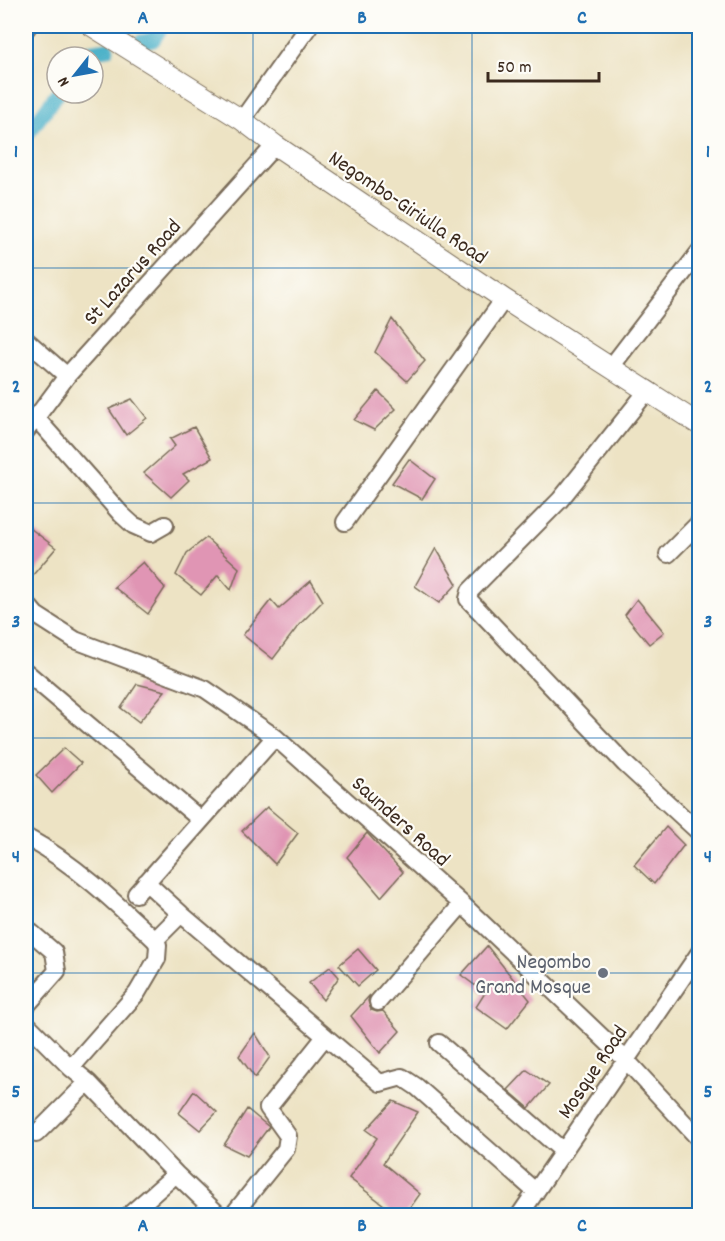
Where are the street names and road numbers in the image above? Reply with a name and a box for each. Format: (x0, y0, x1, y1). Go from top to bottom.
street label: Negombo-Giriulla Road (321, 144, 493, 274)
street label: St Lazarus Road (77, 213, 190, 333)
street label: Saunders Road (343, 770, 456, 875)
street label: Mosque Road (551, 1020, 637, 1126)

